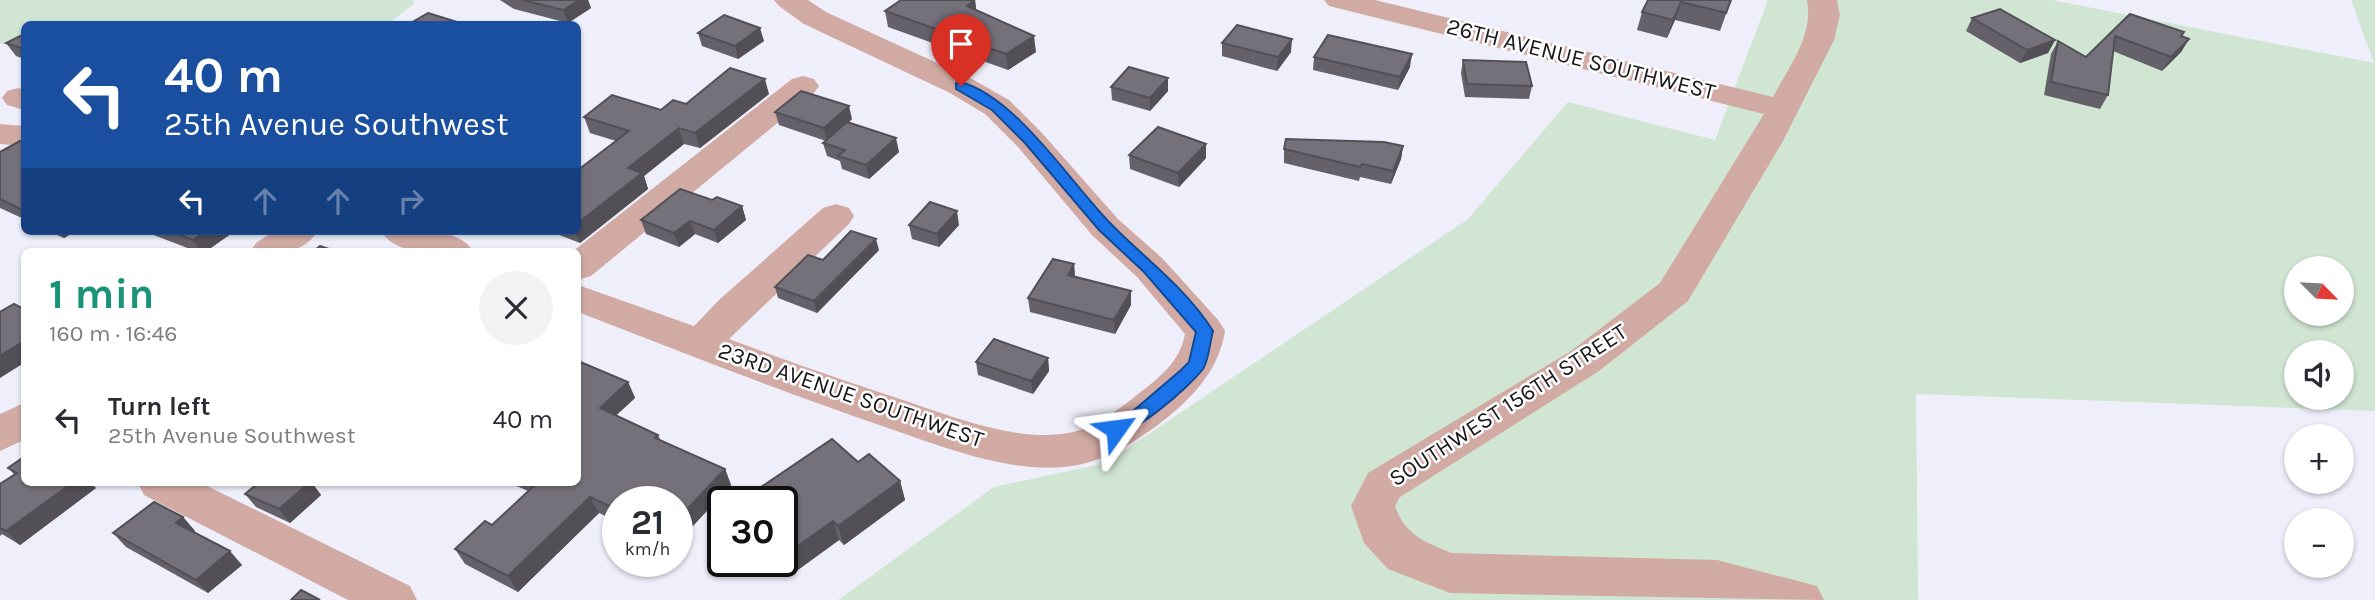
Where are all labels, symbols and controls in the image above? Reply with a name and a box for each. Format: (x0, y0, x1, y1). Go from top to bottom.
street label: 26TH AVENUE SOUTHWEST (1444, 13, 1719, 106)
pin (931, 14, 991, 86)
icon: arrive (942, 25, 980, 63)
text: 40 m (164, 47, 283, 104)
icon: left (49, 49, 140, 140)
text: 25th Avenue Southwest (164, 106, 508, 143)
icon: left (173, 182, 211, 220)
icon: ahead (246, 182, 284, 220)
icon: ahead (319, 182, 357, 220)
icon: right (392, 182, 430, 220)
north arrow (2284, 256, 2354, 326)
map controls (2284, 256, 2354, 578)
text: 1 min (49, 269, 154, 319)
button: close (479, 271, 553, 345)
street label: SOUTHWEST 156TH STREET (1384, 318, 1632, 492)
text: 160 m · 16:46 (49, 320, 178, 347)
street label: 23RD AVENUE SOUTHWEST (715, 337, 988, 453)
button: sound (2284, 340, 2354, 410)
text: Turn left (108, 391, 210, 422)
position arrow (1079, 392, 1153, 466)
icon: left (49, 401, 87, 439)
text: 40 m (493, 404, 553, 435)
text: 25th Avenue Southwest (108, 422, 356, 449)
button: + (2284, 424, 2354, 494)
speed limit sign: 30 (707, 486, 798, 577)
text: 21 (631, 502, 664, 543)
button: − (2284, 508, 2354, 578)
text: km/h (625, 538, 670, 560)

